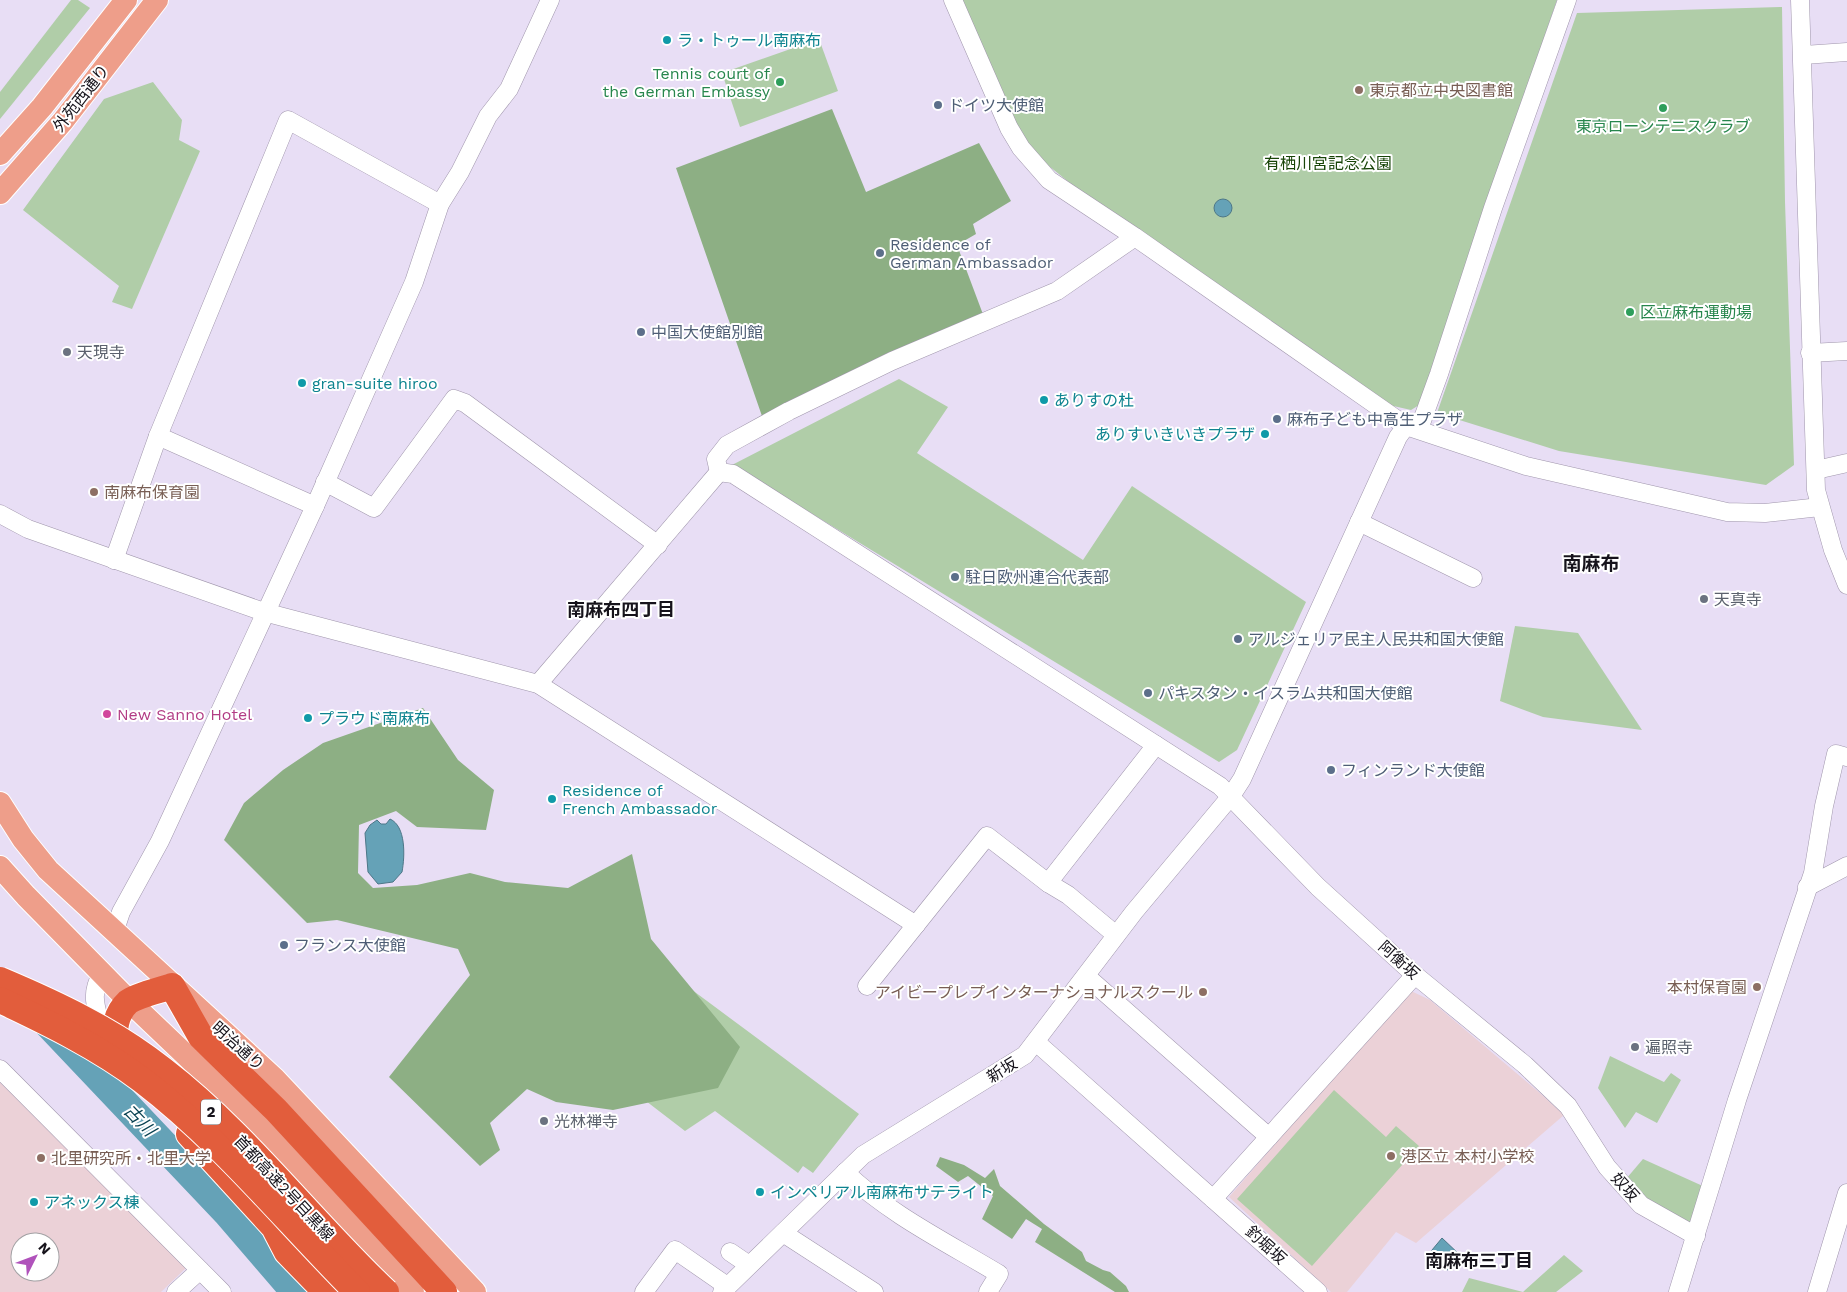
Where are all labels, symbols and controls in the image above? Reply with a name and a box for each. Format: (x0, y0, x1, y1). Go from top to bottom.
place label: ラ・トゥール南麻布 (677, 31, 821, 50)
marker: ラ・トゥール南麻布 (661, 34, 673, 46)
street label: 外苑西通り (49, 61, 113, 135)
place label: Tennis court of the German Embassy (603, 64, 771, 101)
marker: Tennis court of the German Embassy (774, 76, 786, 88)
place label: 東京都立中央図書館 (1369, 81, 1513, 100)
marker: 東京都立中央図書館 (1353, 84, 1365, 96)
place label: ドイツ大使館 (948, 96, 1044, 115)
marker: ドイツ大使館 (932, 99, 944, 111)
marker: 東京ローンテニスクラブ (1657, 102, 1669, 114)
place label: 東京ローンテニスクラブ (1575, 117, 1751, 136)
park label: 有栖川宮記念公園 (1264, 154, 1392, 173)
place label: Residence of German Ambassador (890, 235, 1054, 272)
marker: Residence of German Ambassador (874, 247, 886, 259)
place label: 区立麻布運動場 (1640, 303, 1752, 322)
marker: 区立麻布運動場 (1624, 306, 1636, 318)
place label: 中国大使館別館 (651, 323, 763, 342)
marker: 中国大使館別館 (635, 326, 647, 338)
place label: 天現寺 (77, 343, 125, 362)
marker: 天現寺 (61, 346, 73, 358)
place label: gran-suite hiroo (312, 374, 438, 393)
marker: gran-suite hiroo (296, 377, 308, 389)
place label: ありすの杜 (1054, 391, 1134, 410)
marker: ありすの杜 (1038, 394, 1050, 406)
place label: 麻布子ども中高生プラザ (1287, 410, 1463, 429)
marker: 麻布子ども中高生プラザ (1271, 413, 1283, 425)
place label: ありすいきいきプラザ (1095, 425, 1255, 444)
marker: ありすいきいきプラザ (1259, 428, 1271, 440)
place label: 南麻布保育園 (104, 483, 200, 502)
marker: 南麻布保育園 (88, 486, 100, 498)
district label: 南麻布 (1562, 552, 1620, 575)
place label: 駐日欧州連合代表部 (965, 568, 1109, 587)
marker: 駐日欧州連合代表部 (949, 571, 961, 583)
place label: 天真寺 (1714, 590, 1762, 609)
marker: 天真寺 (1698, 593, 1710, 605)
district label: 南麻布四丁目 (567, 599, 675, 620)
place label: アルジェリア民主人民共和国大使館 (1248, 630, 1504, 649)
marker: アルジェリア民主人民共和国大使館 (1232, 633, 1244, 645)
place label: パキスタン・イスラム共和国大使館 (1158, 684, 1413, 703)
marker: パキスタン・イスラム共和国大使館 (1142, 687, 1154, 699)
place label: New Sanno Hotel (117, 705, 252, 724)
marker: New Sanno Hotel (101, 708, 113, 720)
place label: プラウド南麻布 (318, 709, 430, 728)
marker: プラウド南麻布 (302, 712, 314, 724)
place label: フィンランド大使館 (1341, 761, 1485, 780)
marker: フィンランド大使館 (1325, 764, 1337, 776)
place label: Residence of French Ambassador (562, 781, 718, 818)
marker: Residence of French Ambassador (546, 793, 558, 805)
place label: フランス大使館 (294, 936, 406, 955)
street label: 阿衡坂 (1375, 937, 1423, 983)
marker: フランス大使館 (278, 939, 290, 951)
place label: 本村保育園 (1667, 978, 1747, 997)
marker: 本村保育園 (1751, 981, 1763, 993)
place label: アイビープレプインターナショナルスクール (875, 983, 1193, 1002)
marker: アイビープレプインターナショナルスクール (1197, 986, 1209, 998)
street label: 明治通り (208, 1018, 268, 1074)
place label: 遍照寺 (1645, 1038, 1693, 1057)
marker: 遍照寺 (1629, 1041, 1641, 1053)
street label: 新坂 (983, 1053, 1021, 1087)
water label: 古川 (120, 1100, 161, 1142)
road number: 2 (201, 1100, 221, 1124)
place label: 光林禅寺 (554, 1112, 618, 1131)
marker: 光林禅寺 (538, 1115, 550, 1127)
street label: 首都高速2号目黒線 (230, 1131, 338, 1245)
place label: 港区立 本村小学校 (1401, 1147, 1534, 1166)
place label: 北里研究所・北里大学 (51, 1149, 211, 1168)
marker: 港区立 本村小学校 (1385, 1150, 1397, 1162)
marker: 北里研究所・北里大学 (35, 1152, 47, 1164)
street label: 奴坂 (1607, 1169, 1643, 1205)
place label: インペリアル南麻布サテライト (770, 1183, 994, 1202)
marker: インペリアル南麻布サテライト (754, 1186, 766, 1198)
place label: アネックス棟 (44, 1193, 140, 1212)
marker: アネックス棟 (28, 1196, 40, 1208)
street label: 釣堀坂 (1242, 1222, 1290, 1268)
north arrow (10, 1232, 60, 1282)
text: N (35, 1239, 54, 1258)
district label: 南麻布三丁目 (1425, 1250, 1533, 1271)

